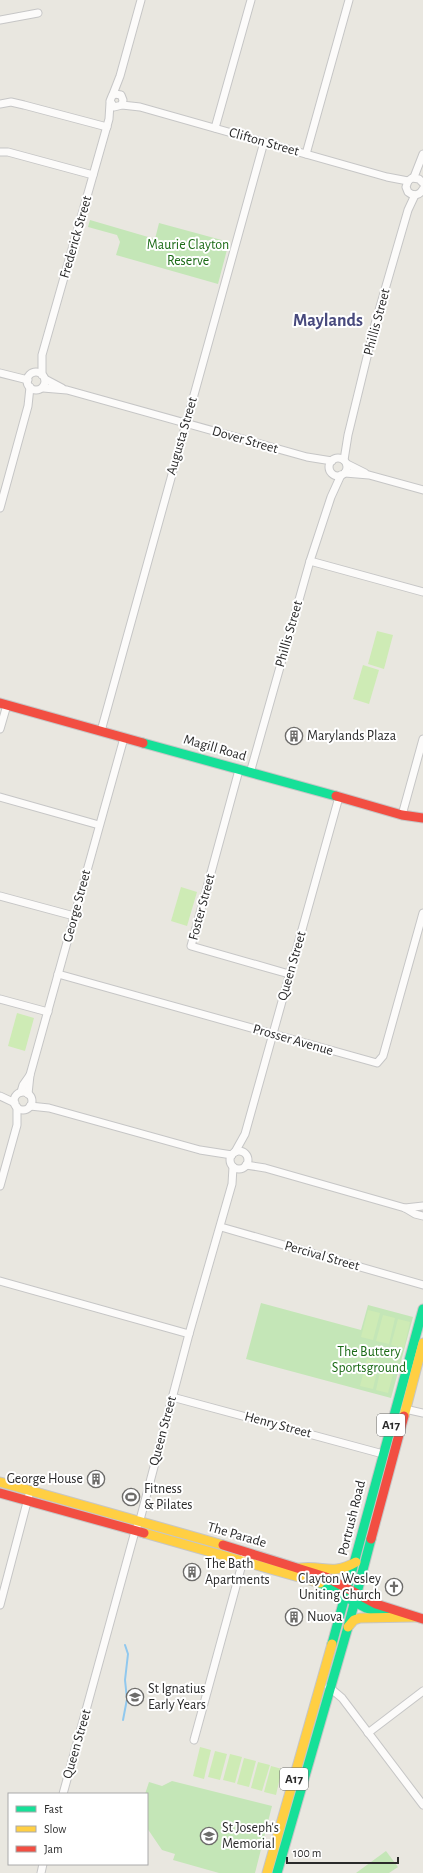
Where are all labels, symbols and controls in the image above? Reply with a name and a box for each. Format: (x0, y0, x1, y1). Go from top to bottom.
street label: Clifton Street (227, 125, 301, 159)
street label: Frederick Street (58, 194, 95, 280)
park label: Maurie Clayton Reserve (147, 238, 229, 268)
street label: Phillis Street (361, 286, 393, 357)
district label: Maylands (293, 312, 363, 330)
street label: Augusta Street (164, 395, 200, 477)
street label: Dover Street (211, 424, 280, 456)
street label: Phillis Street (273, 599, 305, 669)
building icon: Marylands Plaza (284, 726, 304, 746)
place label: Marylands Plaza (307, 729, 397, 743)
street label: Magill Road (182, 732, 248, 764)
street label: George Street (61, 868, 94, 944)
street label: Foster Street (186, 872, 218, 942)
street label: Queen Street (275, 929, 309, 1002)
street label: Prosser Avenue (251, 1022, 335, 1058)
street label: Percival Street (283, 1239, 362, 1274)
park label: The Buttery Sportsground (332, 1345, 406, 1375)
street label: Queen Street (147, 1394, 179, 1467)
street label: Henry Street (243, 1409, 314, 1441)
road number: A17 (377, 1414, 405, 1436)
building icon: George House (86, 1469, 106, 1489)
place label: George House (7, 1472, 83, 1486)
street label: Portrush Road (336, 1479, 368, 1557)
place label: Fitness & Pilates (144, 1482, 193, 1512)
sports icon: Fitness & Pilates (121, 1487, 141, 1507)
street label: The Parade (206, 1520, 268, 1550)
place label: The Bath Apartments (205, 1557, 270, 1587)
building icon: The Bath Apartments (182, 1562, 202, 1582)
place label: Clayton Wesley Uniting Church (298, 1572, 381, 1602)
church icon: Clayton Wesley Uniting Church (384, 1577, 404, 1597)
building icon: Nuova (284, 1607, 304, 1627)
place label: Nuova (307, 1610, 343, 1624)
place label: St Ignatius Early Years (148, 1682, 206, 1712)
school or university icon: St Ignatius Early Years (125, 1687, 145, 1707)
street label: Queen Street (60, 1707, 94, 1780)
road number: A17 (280, 1768, 308, 1790)
legend (8, 1793, 148, 1865)
text: Fast (44, 1803, 63, 1815)
place label: St Joseph's Memorial (222, 1821, 279, 1851)
text: Slow (44, 1823, 66, 1835)
school or university icon: St Joseph's Memorial (199, 1826, 219, 1846)
scale bar (287, 1839, 398, 1865)
text: Jam (44, 1843, 63, 1855)
text: 100 m (293, 1847, 321, 1859)

